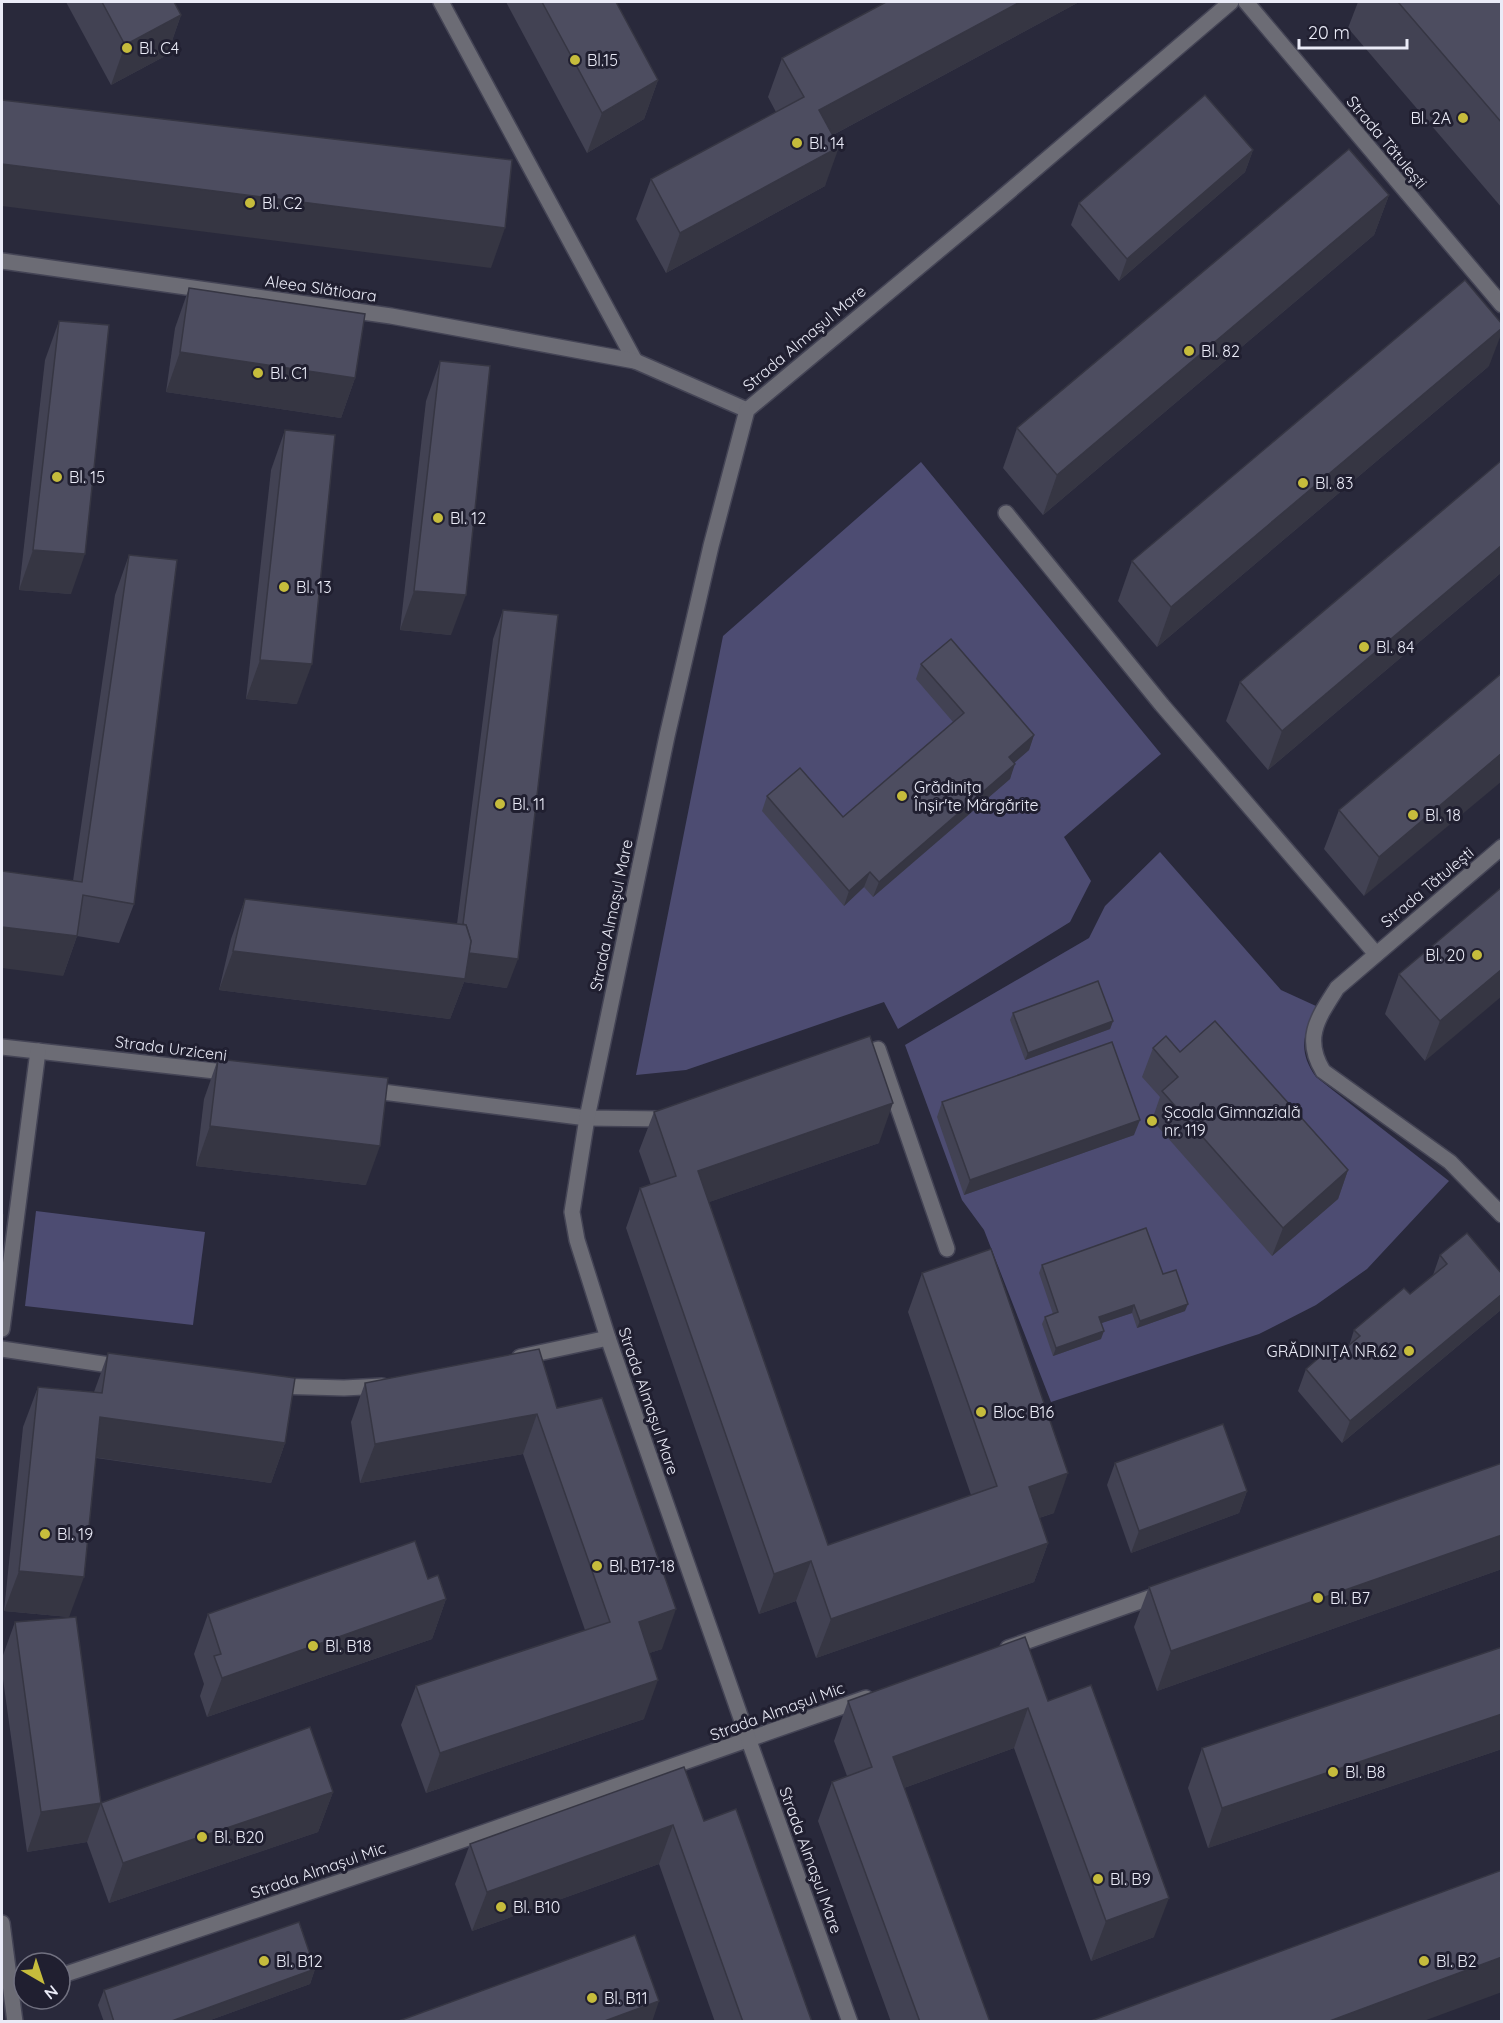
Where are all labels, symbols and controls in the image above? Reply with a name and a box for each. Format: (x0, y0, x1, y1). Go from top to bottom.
scale bar (1299, 12, 1407, 50)
text: 20 m (1308, 21, 1350, 44)
place label: Bl. C4 (139, 38, 179, 58)
marker: Bl. C4 (120, 41, 134, 55)
place label: Bl.15 (587, 50, 618, 70)
marker: Bl.15 (568, 53, 582, 67)
street label: Strada Tătulești (1342, 92, 1432, 192)
place label: Bl. 2A (1410, 108, 1451, 128)
marker: Bl. 2A (1456, 111, 1470, 125)
place label: Bl. 14 (809, 133, 844, 153)
marker: Bl. 14 (790, 136, 804, 150)
place label: Bl. C2 (262, 193, 303, 213)
marker: Bl. C2 (243, 196, 257, 210)
street label: Aleea Slătioara (264, 270, 378, 306)
street label: Strada Almașul Mare (738, 281, 870, 395)
place label: Bl. 82 (1201, 341, 1240, 361)
marker: Bl. 82 (1182, 344, 1196, 358)
place label: Bl. C1 (270, 363, 308, 383)
marker: Bl. C1 (251, 366, 265, 380)
place label: Bl. 15 (69, 467, 105, 487)
marker: Bl. 15 (50, 470, 64, 484)
place label: Bl. 83 (1315, 473, 1353, 493)
marker: Bl. 83 (1296, 476, 1310, 490)
place label: Bl. 12 (450, 508, 486, 528)
marker: Bl. 12 (431, 511, 445, 525)
place label: Bl. 13 (296, 577, 332, 597)
marker: Bl. 13 (277, 580, 291, 594)
place label: Bl. 84 (1376, 637, 1414, 657)
marker: Bl. 84 (1357, 640, 1371, 654)
place label: Grădinița Înșir'te Mărgărite (914, 777, 1039, 815)
marker: Grădinița Înșir'te Mărgărite (895, 789, 909, 803)
place label: Bl. 11 (512, 794, 545, 814)
marker: Bl. 11 (493, 797, 507, 811)
place label: Bl. 18 (1425, 805, 1461, 825)
marker: Bl. 18 (1406, 808, 1420, 822)
street label: Strada Almașul Mare (585, 837, 637, 993)
street label: Strada Tătulești (1377, 842, 1477, 932)
place label: Bl. 20 (1425, 945, 1465, 965)
marker: Bl. 20 (1470, 948, 1484, 962)
street label: Strada Urziceni (114, 1031, 228, 1065)
place label: Școala Gimnazială nr. 119 (1164, 1102, 1301, 1140)
marker: Școala Gimnazială nr. 119 (1145, 1114, 1159, 1128)
street label: Strada Almașul Mare (614, 1325, 684, 1477)
place label: GRĂDINIȚA NR.62 (1267, 1341, 1397, 1361)
marker: GRĂDINIȚA NR.62 (1402, 1344, 1416, 1358)
place label: Bloc B16 (993, 1402, 1055, 1422)
marker: Bloc B16 (974, 1405, 988, 1419)
place label: Bl. 19 (57, 1524, 93, 1544)
marker: Bl. 19 (38, 1527, 52, 1541)
place label: Bl. B17-18 (609, 1556, 675, 1576)
marker: Bl. B17-18 (590, 1559, 604, 1573)
place label: Bl. B7 (1330, 1588, 1370, 1608)
marker: Bl. B7 (1311, 1591, 1325, 1605)
place label: Bl. B18 (325, 1636, 371, 1656)
marker: Bl. B18 (306, 1639, 320, 1653)
street label: Strada Almașul Mic (707, 1677, 847, 1745)
place label: Bl. B8 (1345, 1762, 1385, 1782)
marker: Bl. B8 (1326, 1765, 1340, 1779)
street label: Strada Almașul Mare (775, 1784, 847, 1936)
place label: Bl. B20 (214, 1827, 264, 1847)
marker: Bl. B20 (195, 1830, 209, 1844)
street label: Strada Almașul Mic (248, 1837, 388, 1903)
place label: Bl. B9 (1110, 1869, 1151, 1889)
marker: Bl. B9 (1091, 1872, 1105, 1886)
place label: Bl. B10 (513, 1897, 560, 1917)
marker: Bl. B10 (494, 1900, 508, 1914)
north arrow (12, 1951, 72, 2011)
place label: Bl. B12 (276, 1951, 323, 1971)
place label: Bl. B2 (1436, 1951, 1477, 1971)
marker: Bl. B12 (257, 1954, 271, 1968)
marker: Bl. B2 (1417, 1954, 1431, 1968)
text: N (41, 1981, 62, 2004)
place label: Bl. B11 (604, 1988, 648, 2008)
marker: Bl. B11 (585, 1991, 599, 2005)

